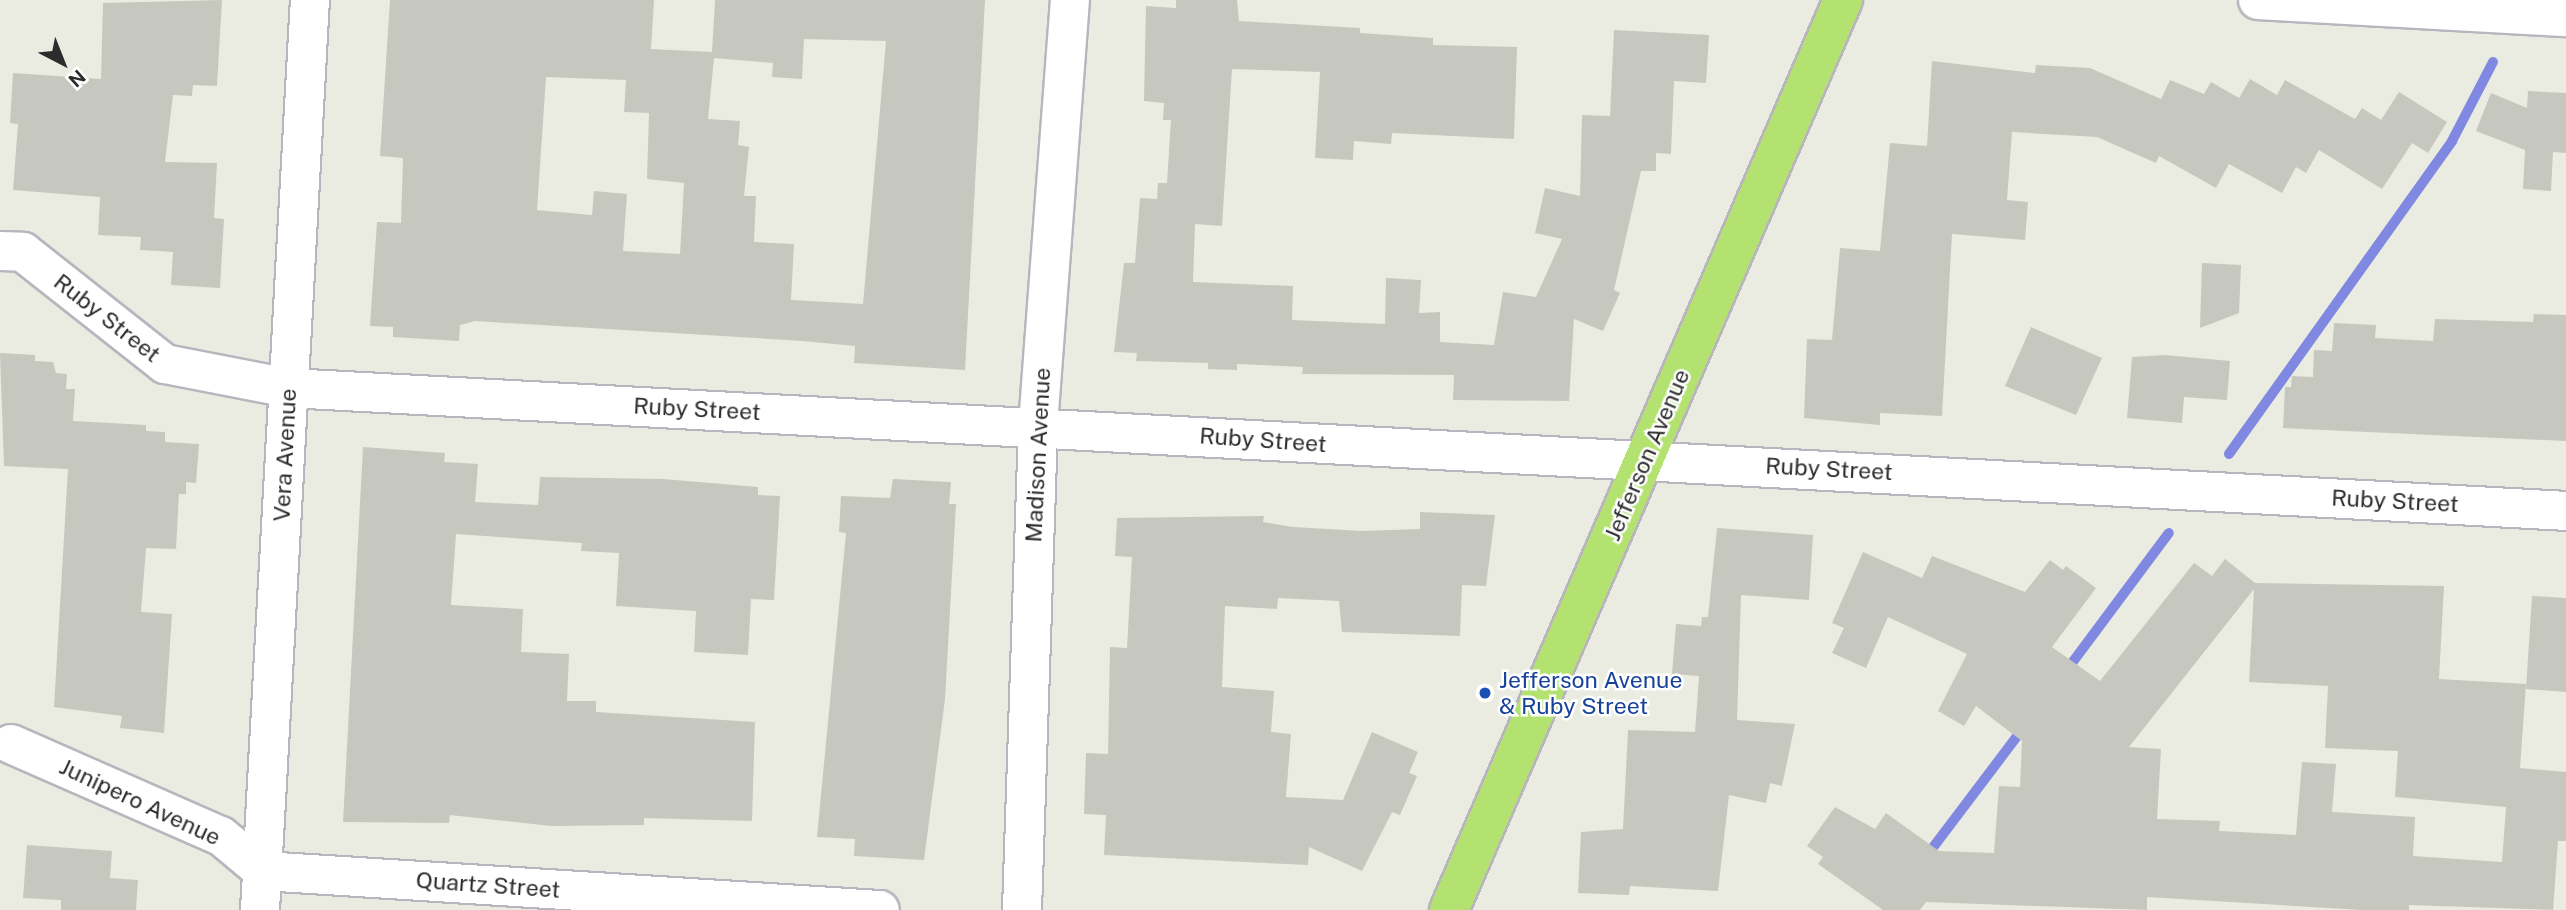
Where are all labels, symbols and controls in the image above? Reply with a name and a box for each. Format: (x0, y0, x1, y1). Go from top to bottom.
north arrow (28, 28, 98, 98)
text: N (64, 65, 90, 92)
street label: Ruby Street (48, 268, 166, 368)
street label: Jefferson Avenue (1598, 365, 1696, 545)
street label: Madison Avenue (1020, 367, 1056, 543)
street label: Vera Avenue (268, 388, 302, 522)
street label: Ruby Street (633, 392, 761, 426)
street label: Ruby Street (1198, 422, 1328, 458)
street label: Ruby Street (1765, 452, 1893, 486)
street label: Ruby Street (2331, 484, 2459, 518)
place label: Jefferson Avenue & Ruby Street (1499, 666, 1682, 720)
marker: Jefferson Avenue & Ruby Street (1477, 685, 1493, 701)
street label: Junipero Avenue (55, 753, 225, 851)
street label: Quartz Street (415, 866, 561, 904)

